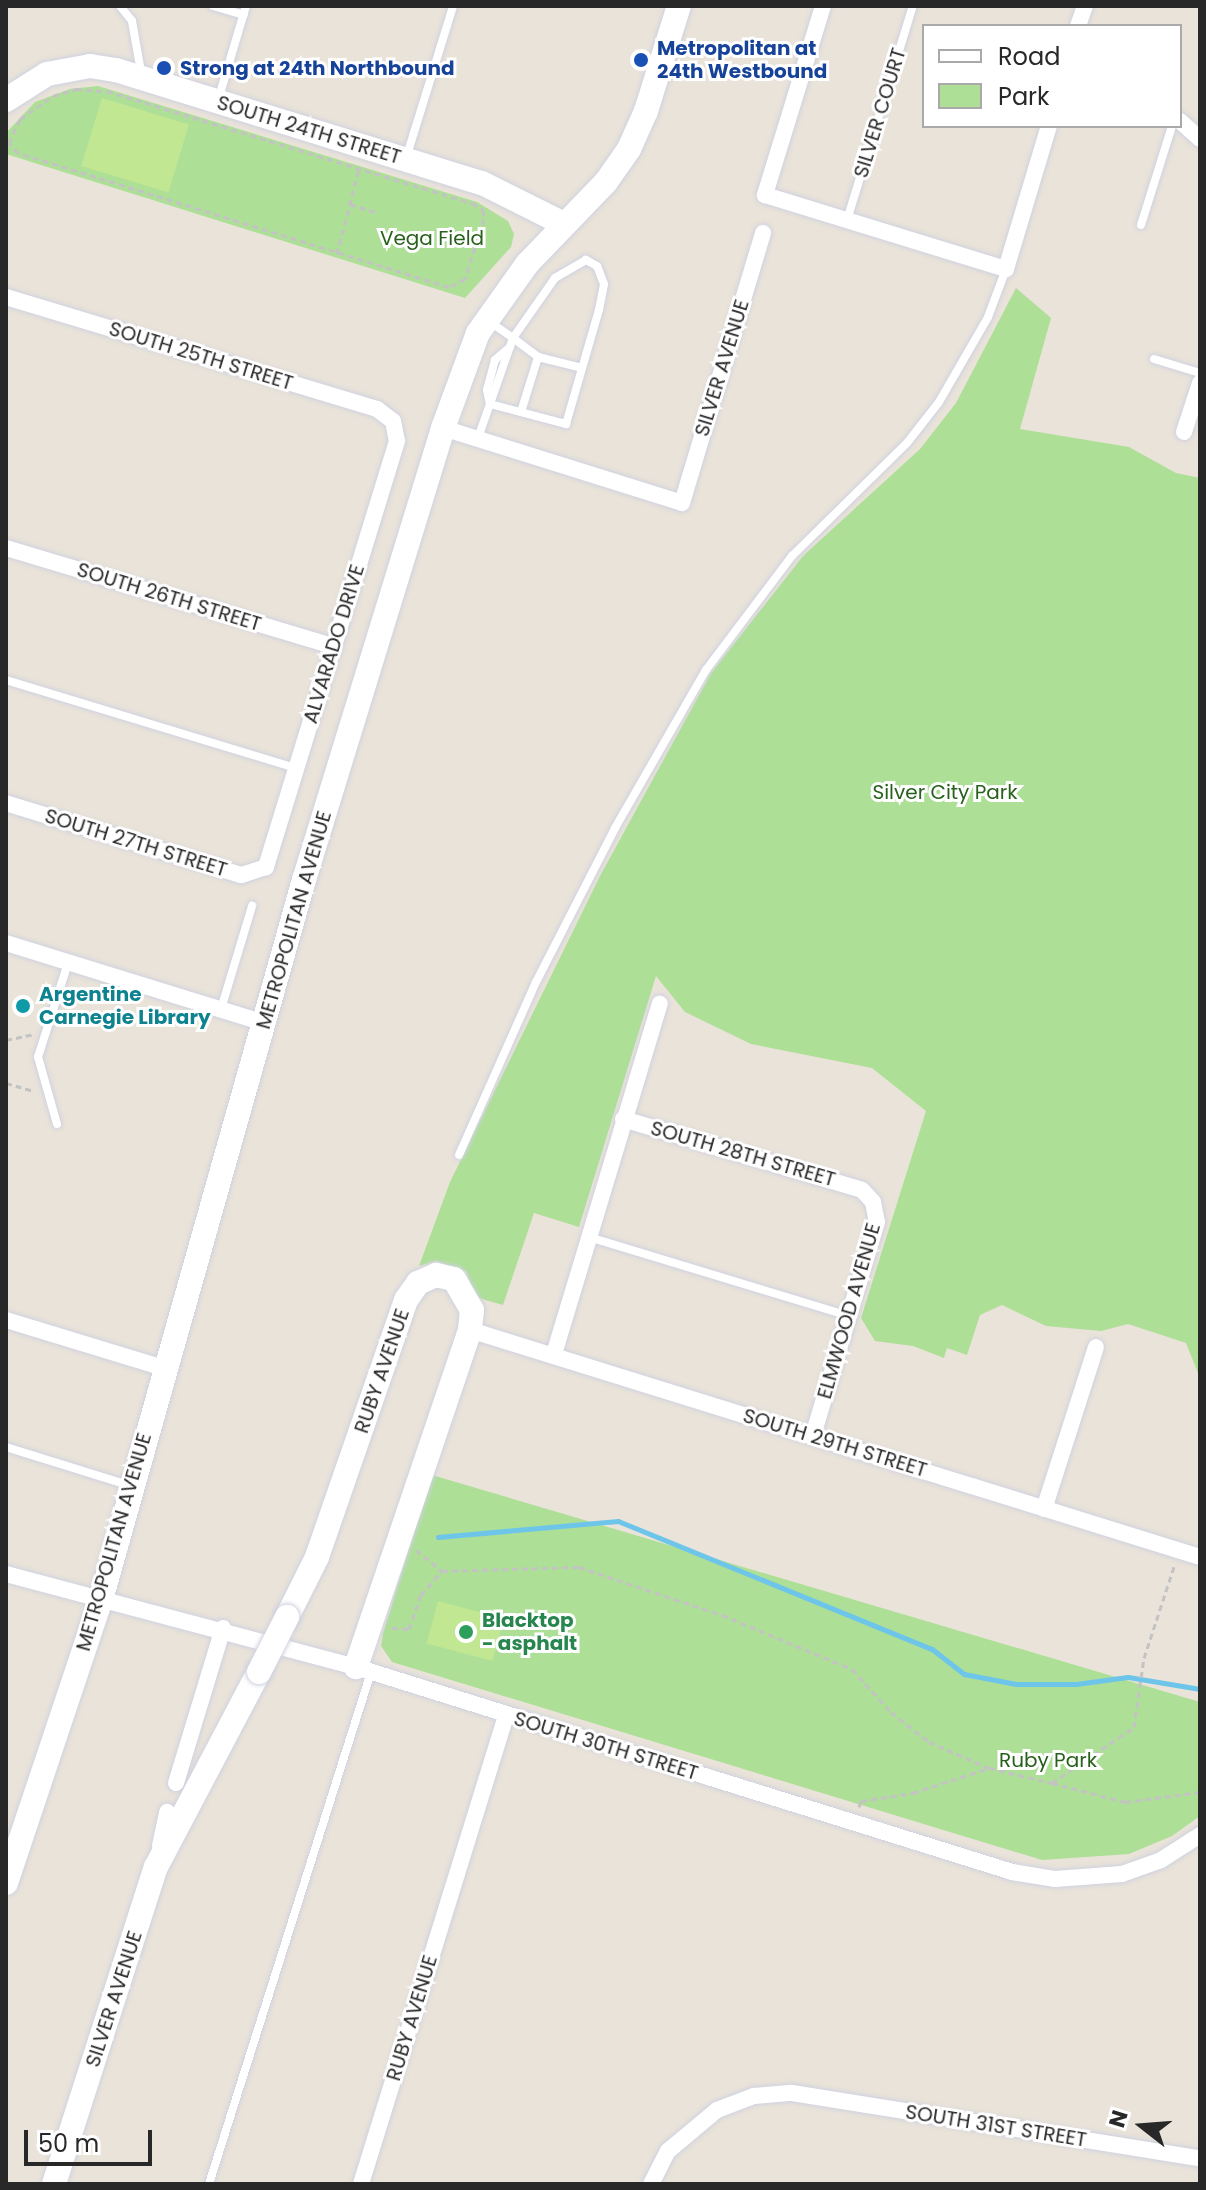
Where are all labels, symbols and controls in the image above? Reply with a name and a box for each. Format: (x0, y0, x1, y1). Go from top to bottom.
legend (922, 24, 1182, 128)
place label: Metropolitan at 24th Westbound (657, 36, 827, 83)
text: Road (998, 40, 1060, 73)
street label: SILVER COURT (849, 45, 911, 181)
marker: Metropolitan at 24th Westbound (632, 51, 650, 69)
place label: Strong at 24th Northbound (180, 56, 455, 80)
marker: Strong at 24th Northbound (155, 59, 173, 77)
text: Park (998, 80, 1049, 113)
street label: SOUTH 24TH STREET (214, 91, 404, 169)
park label: Vega Field (380, 226, 484, 250)
street label: SILVER AVENUE (690, 297, 754, 439)
street label: SOUTH 25TH STREET (106, 317, 296, 395)
street label: SOUTH 26TH STREET (74, 558, 264, 636)
street label: ALVARADO DRIVE (298, 562, 370, 726)
park label: Silver City Park (872, 780, 1018, 804)
street label: SOUTH 27TH STREET (42, 804, 230, 882)
street label: METROPOLITAN AVENUE (251, 808, 337, 1032)
place label: Argentine Carnegie Library (39, 982, 211, 1029)
marker: Argentine Carnegie Library (14, 997, 32, 1015)
street label: SOUTH 28TH STREET (648, 1116, 838, 1192)
street label: ELMWOOD AVENUE (812, 1220, 886, 1402)
street label: RUBY AVENUE (349, 1306, 415, 1436)
street label: SOUTH 29TH STREET (740, 1404, 930, 1482)
street label: METROPOLITAN AVENUE (71, 1430, 157, 1654)
place label: Blacktop - asphalt (482, 1608, 577, 1655)
marker: Blacktop - asphalt (457, 1623, 475, 1641)
street label: SOUTH 30TH STREET (511, 1707, 701, 1785)
park label: Ruby Park (999, 1748, 1097, 1772)
street label: SILVER AVENUE (81, 1928, 147, 2070)
street label: RUBY AVENUE (382, 1952, 442, 2084)
north arrow (1102, 2086, 1182, 2166)
street label: SOUTH 31ST STREET (904, 2100, 1088, 2152)
text: N (1101, 2106, 1136, 2131)
scale bar (28, 2114, 156, 2164)
text: 50 m (38, 2127, 99, 2160)

